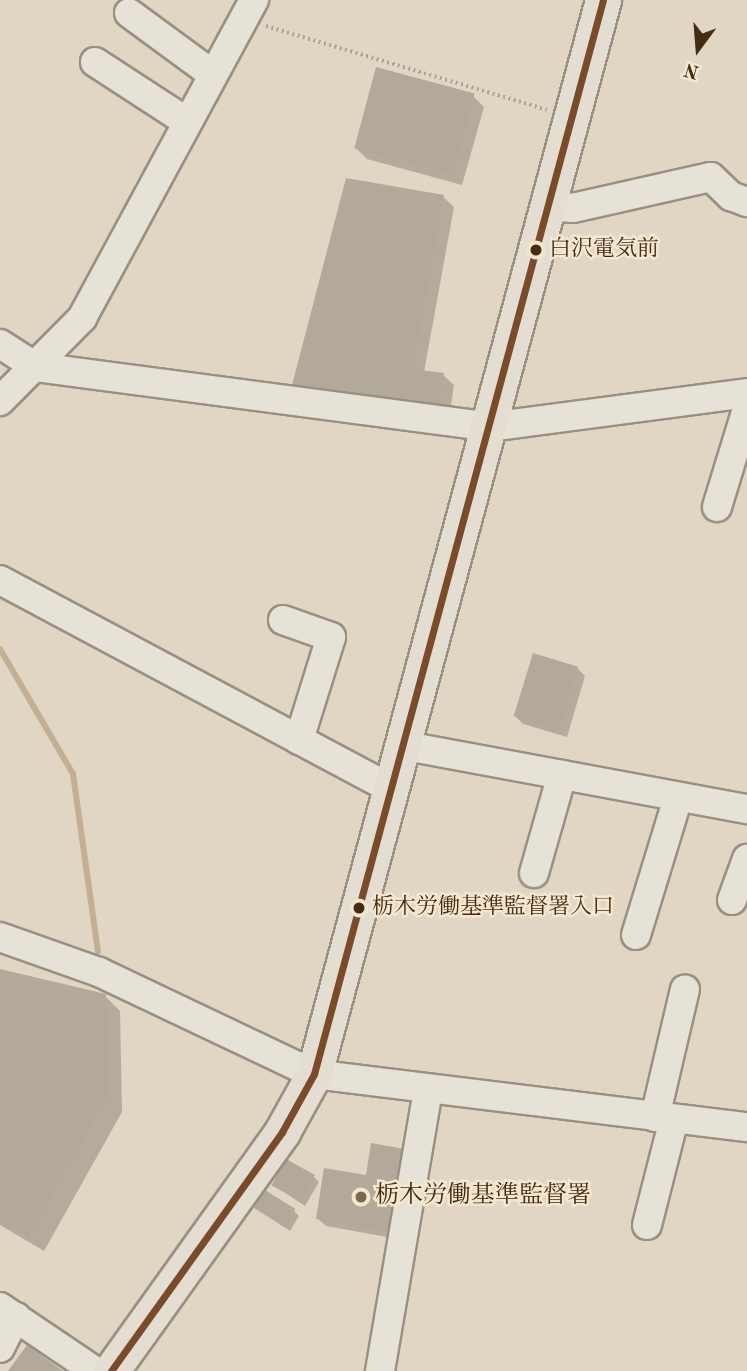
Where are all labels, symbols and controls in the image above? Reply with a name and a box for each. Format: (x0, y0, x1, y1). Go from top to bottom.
north arrow (663, 14, 733, 84)
text: N (682, 59, 702, 81)
place label: 白沢電気前 (549, 237, 659, 263)
marker: 白沢電気前 (529, 243, 543, 257)
place label: 栃木労働基準監督署入口 (372, 895, 614, 921)
marker: 栃木労働基準監督署入口 (352, 901, 366, 915)
place label: 栃木労働基準監督署 (375, 1183, 591, 1211)
marker: 栃木労働基準監督署 (353, 1189, 369, 1205)

